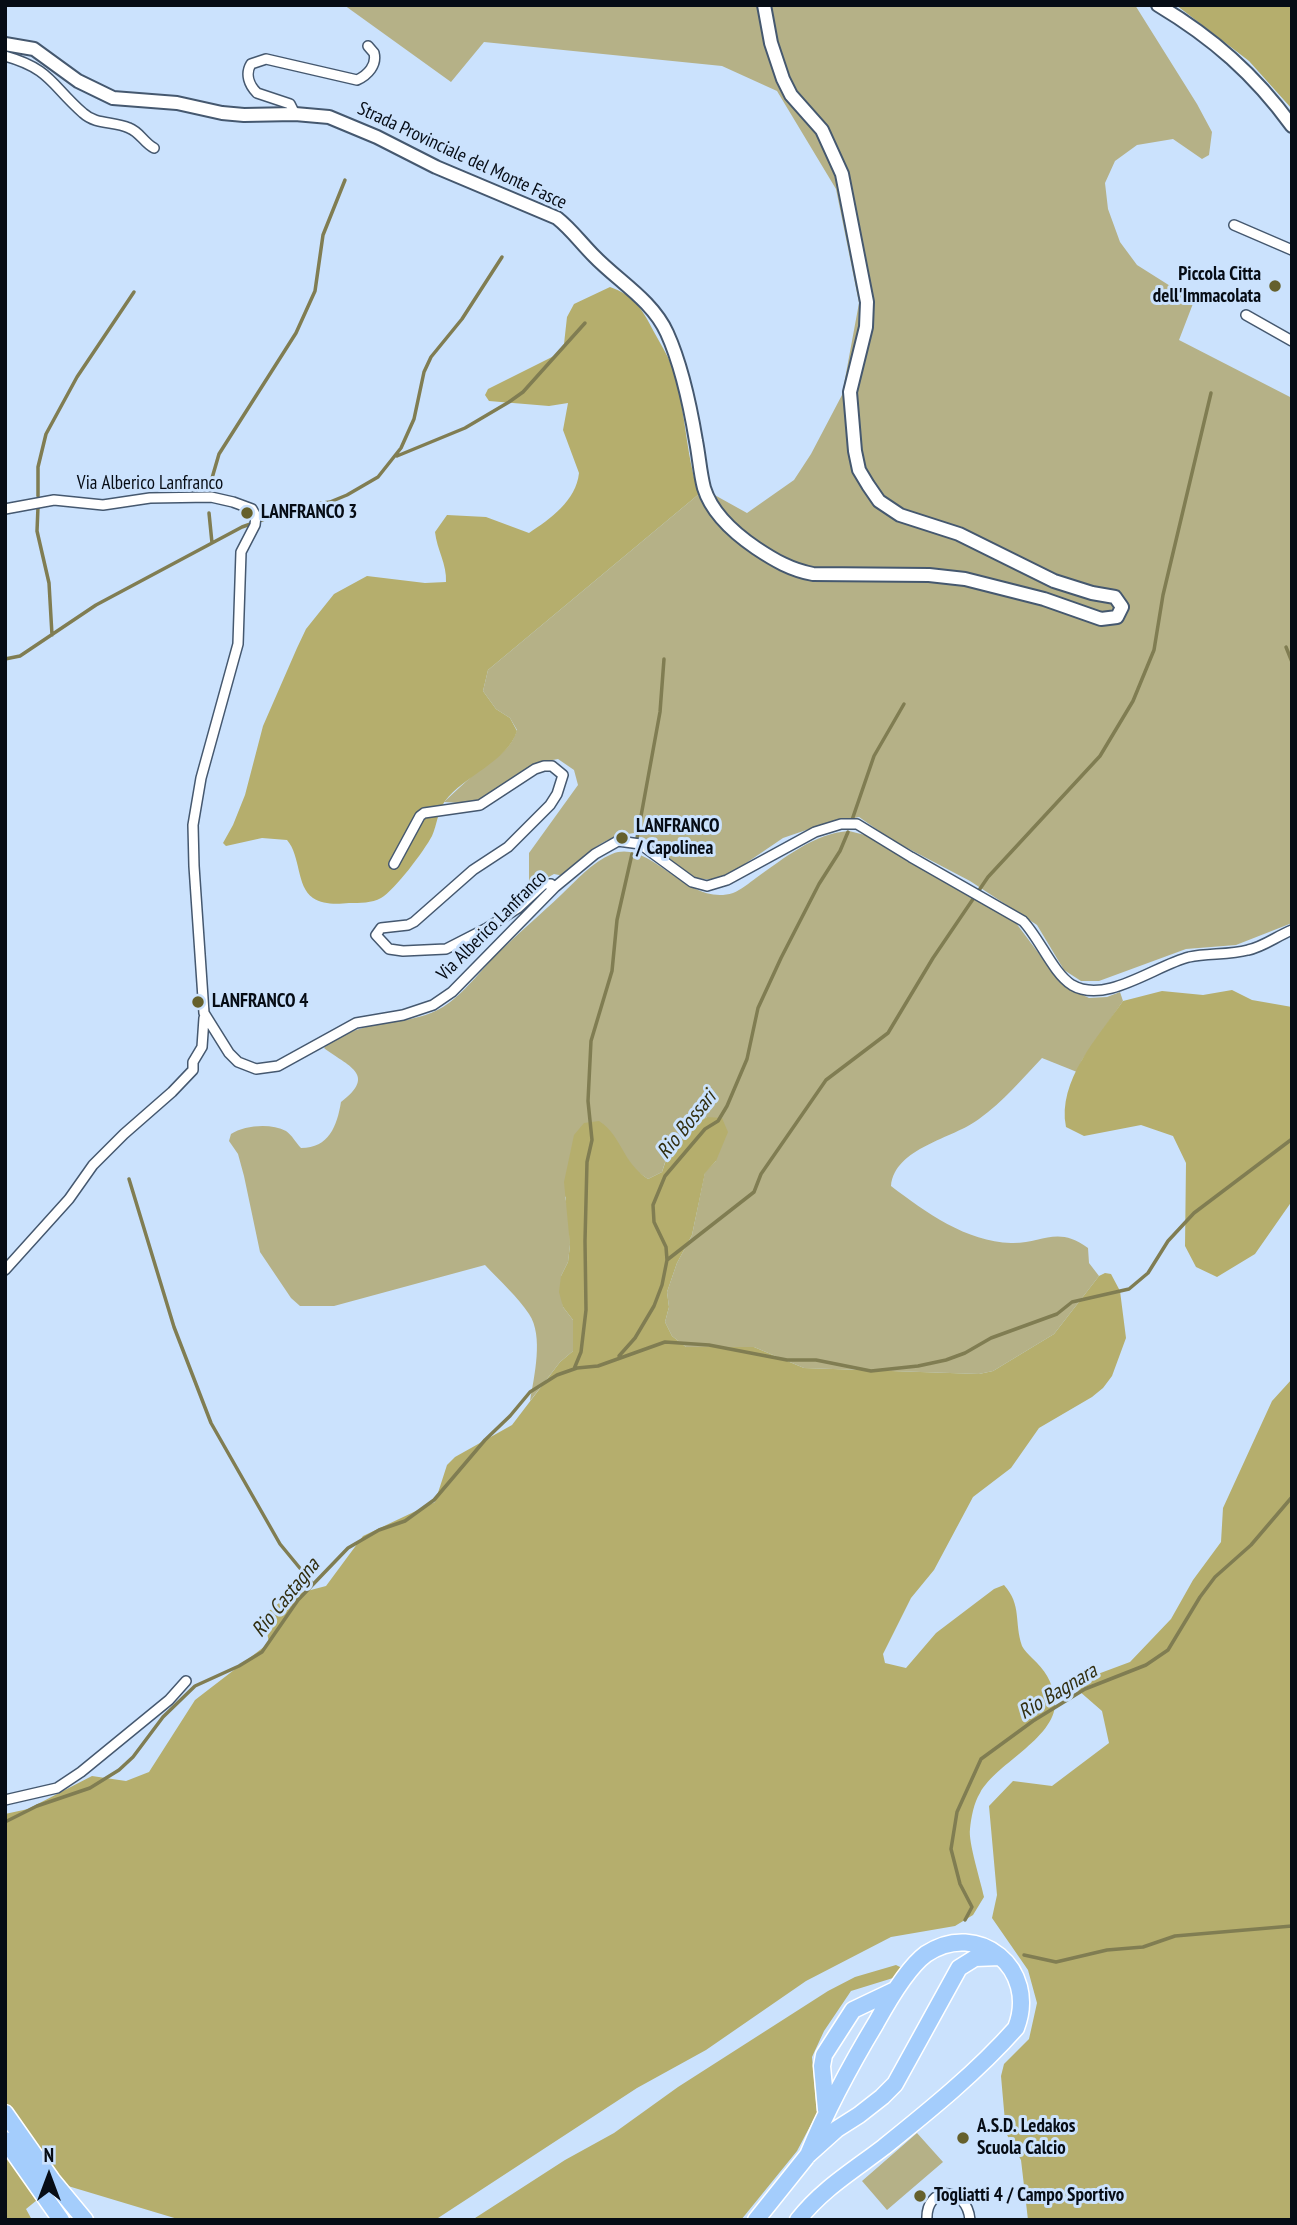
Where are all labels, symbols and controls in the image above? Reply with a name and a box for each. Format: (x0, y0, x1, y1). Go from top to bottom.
street label: Strada Provinciale del Monte Fasce (354, 97, 570, 215)
place label: Piccola Citta dell'Immacolata (1153, 264, 1261, 308)
marker: Piccola Citta dell'Immacolata (1267, 278, 1283, 294)
street label: Via Alberico Lanfranco (77, 473, 223, 495)
place label: LANFRANCO 3 (261, 502, 357, 524)
marker: LANFRANCO 3 (239, 505, 255, 521)
place label: LANFRANCO / Capolinea (636, 816, 719, 860)
marker: LANFRANCO / Capolinea (614, 830, 630, 846)
street label: Via Alberico Lanfranco (432, 866, 552, 986)
place label: LANFRANCO 4 (212, 991, 308, 1013)
marker: LANFRANCO 4 (190, 994, 206, 1010)
water label: Rio Bossari (652, 1086, 722, 1164)
water label: Rio Castagna (247, 1554, 325, 1642)
water label: Rio Bagnara (1014, 1659, 1102, 1725)
place label: A.S.D. Ledakos Scuola Calcio (977, 2116, 1075, 2160)
marker: A.S.D. Ledakos Scuola Calcio (955, 2130, 971, 2146)
north arrow (14, 2141, 84, 2211)
text: N (44, 2143, 54, 2167)
place label: Togliatti 4 / Campo Sportivo (934, 2185, 1124, 2207)
marker: Togliatti 4 / Campo Sportivo (912, 2188, 928, 2204)

